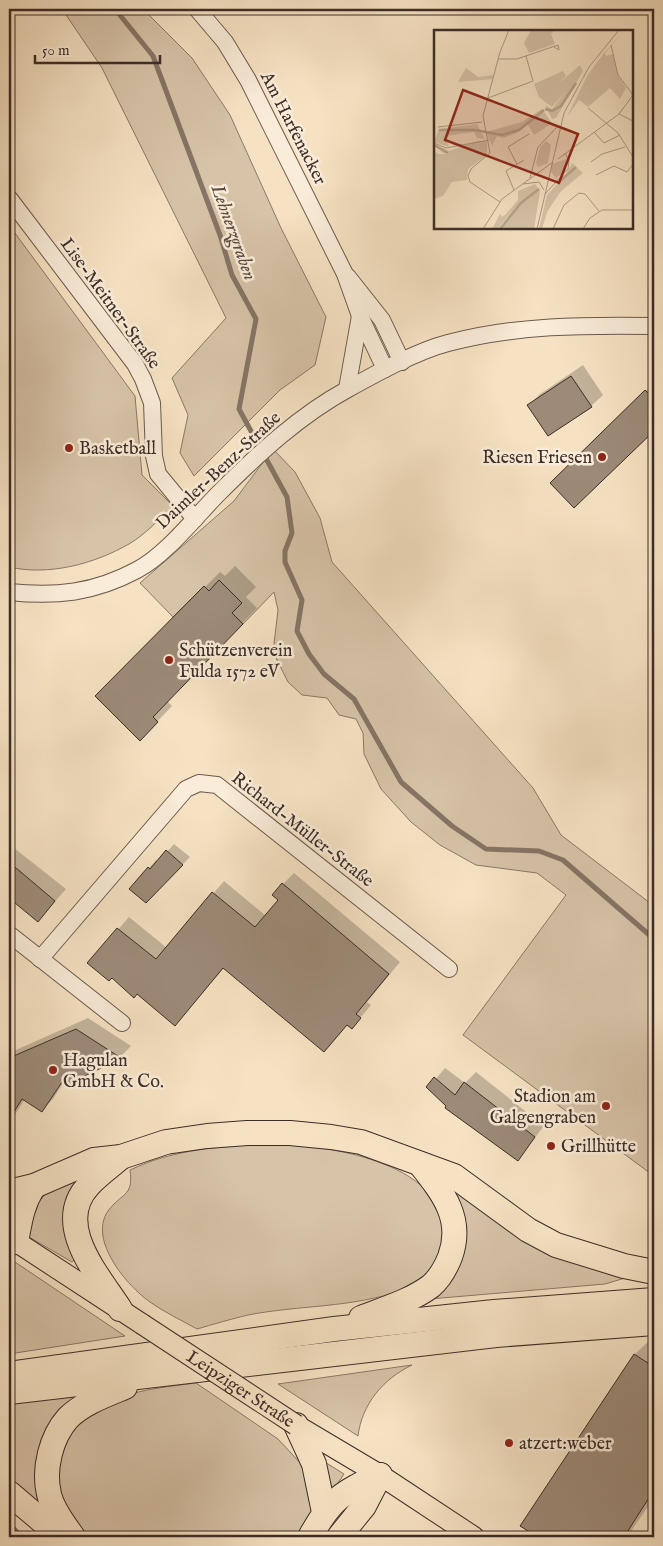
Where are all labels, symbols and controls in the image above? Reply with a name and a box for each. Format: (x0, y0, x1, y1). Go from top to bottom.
inset map (434, 30, 633, 229)
scale bar (35, 32, 160, 64)
text: 50 m (42, 41, 70, 60)
street label: Am Harfenacker (254, 67, 331, 190)
water label: Lehnerzgraben (204, 181, 262, 284)
street label: Lise-Meitner-Straße (54, 234, 165, 374)
street label: Daimler-Benz-Straße (152, 407, 286, 535)
place label: Basketball (79, 438, 156, 461)
marker: Basketball (63, 442, 75, 454)
place label: Riesen Friesen (482, 447, 592, 470)
marker: Riesen Friesen (596, 451, 608, 463)
place label: Schützenverein Fulda 1572 eV (179, 640, 293, 684)
marker: Schützenverein Fulda 1572 eV (163, 654, 175, 666)
street label: Richard-Müller-Straße (226, 767, 378, 893)
place label: Hagulan GmbH & Co. (63, 1050, 164, 1094)
marker: Hagulan GmbH & Co. (47, 1064, 59, 1076)
place label: Stadion am Galgengraben (490, 1086, 596, 1130)
marker: Stadion am Galgengraben (600, 1100, 612, 1112)
place label: Grillhütte (561, 1136, 636, 1159)
marker: Grillhütte (545, 1140, 557, 1152)
street label: Leipziger Straße (181, 1346, 298, 1434)
place label: atzert:weber (519, 1433, 612, 1456)
marker: atzert:weber (503, 1437, 515, 1449)

